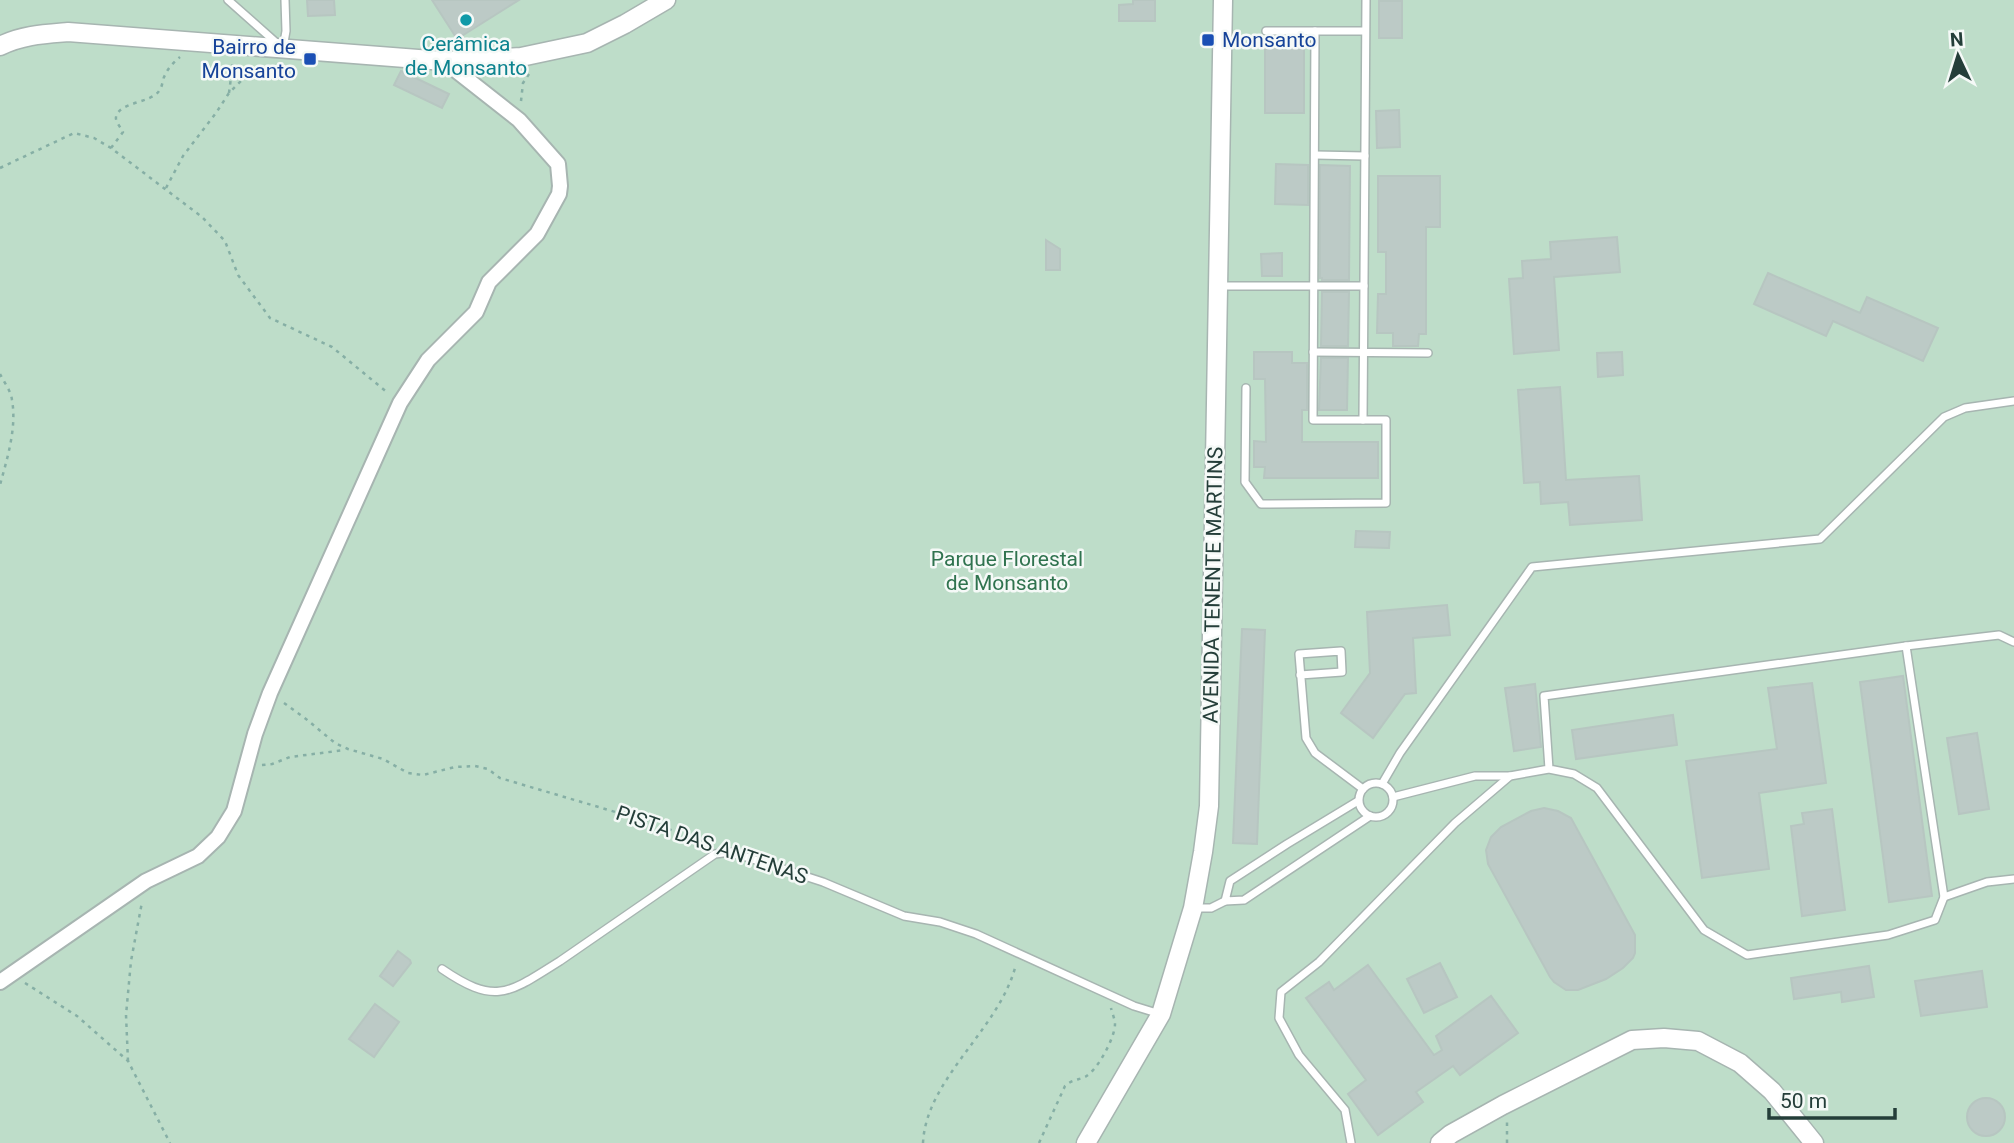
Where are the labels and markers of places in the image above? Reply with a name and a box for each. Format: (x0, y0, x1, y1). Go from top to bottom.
marker: Cerâmica de Monsanto (458, 12, 474, 28)
place label: Monsanto (1222, 28, 1316, 52)
place label: Cerâmica de Monsanto (405, 32, 527, 80)
marker: Monsanto (1200, 32, 1216, 48)
place label: Bairro de Monsanto (202, 35, 296, 83)
marker: Bairro de Monsanto (302, 51, 318, 67)

